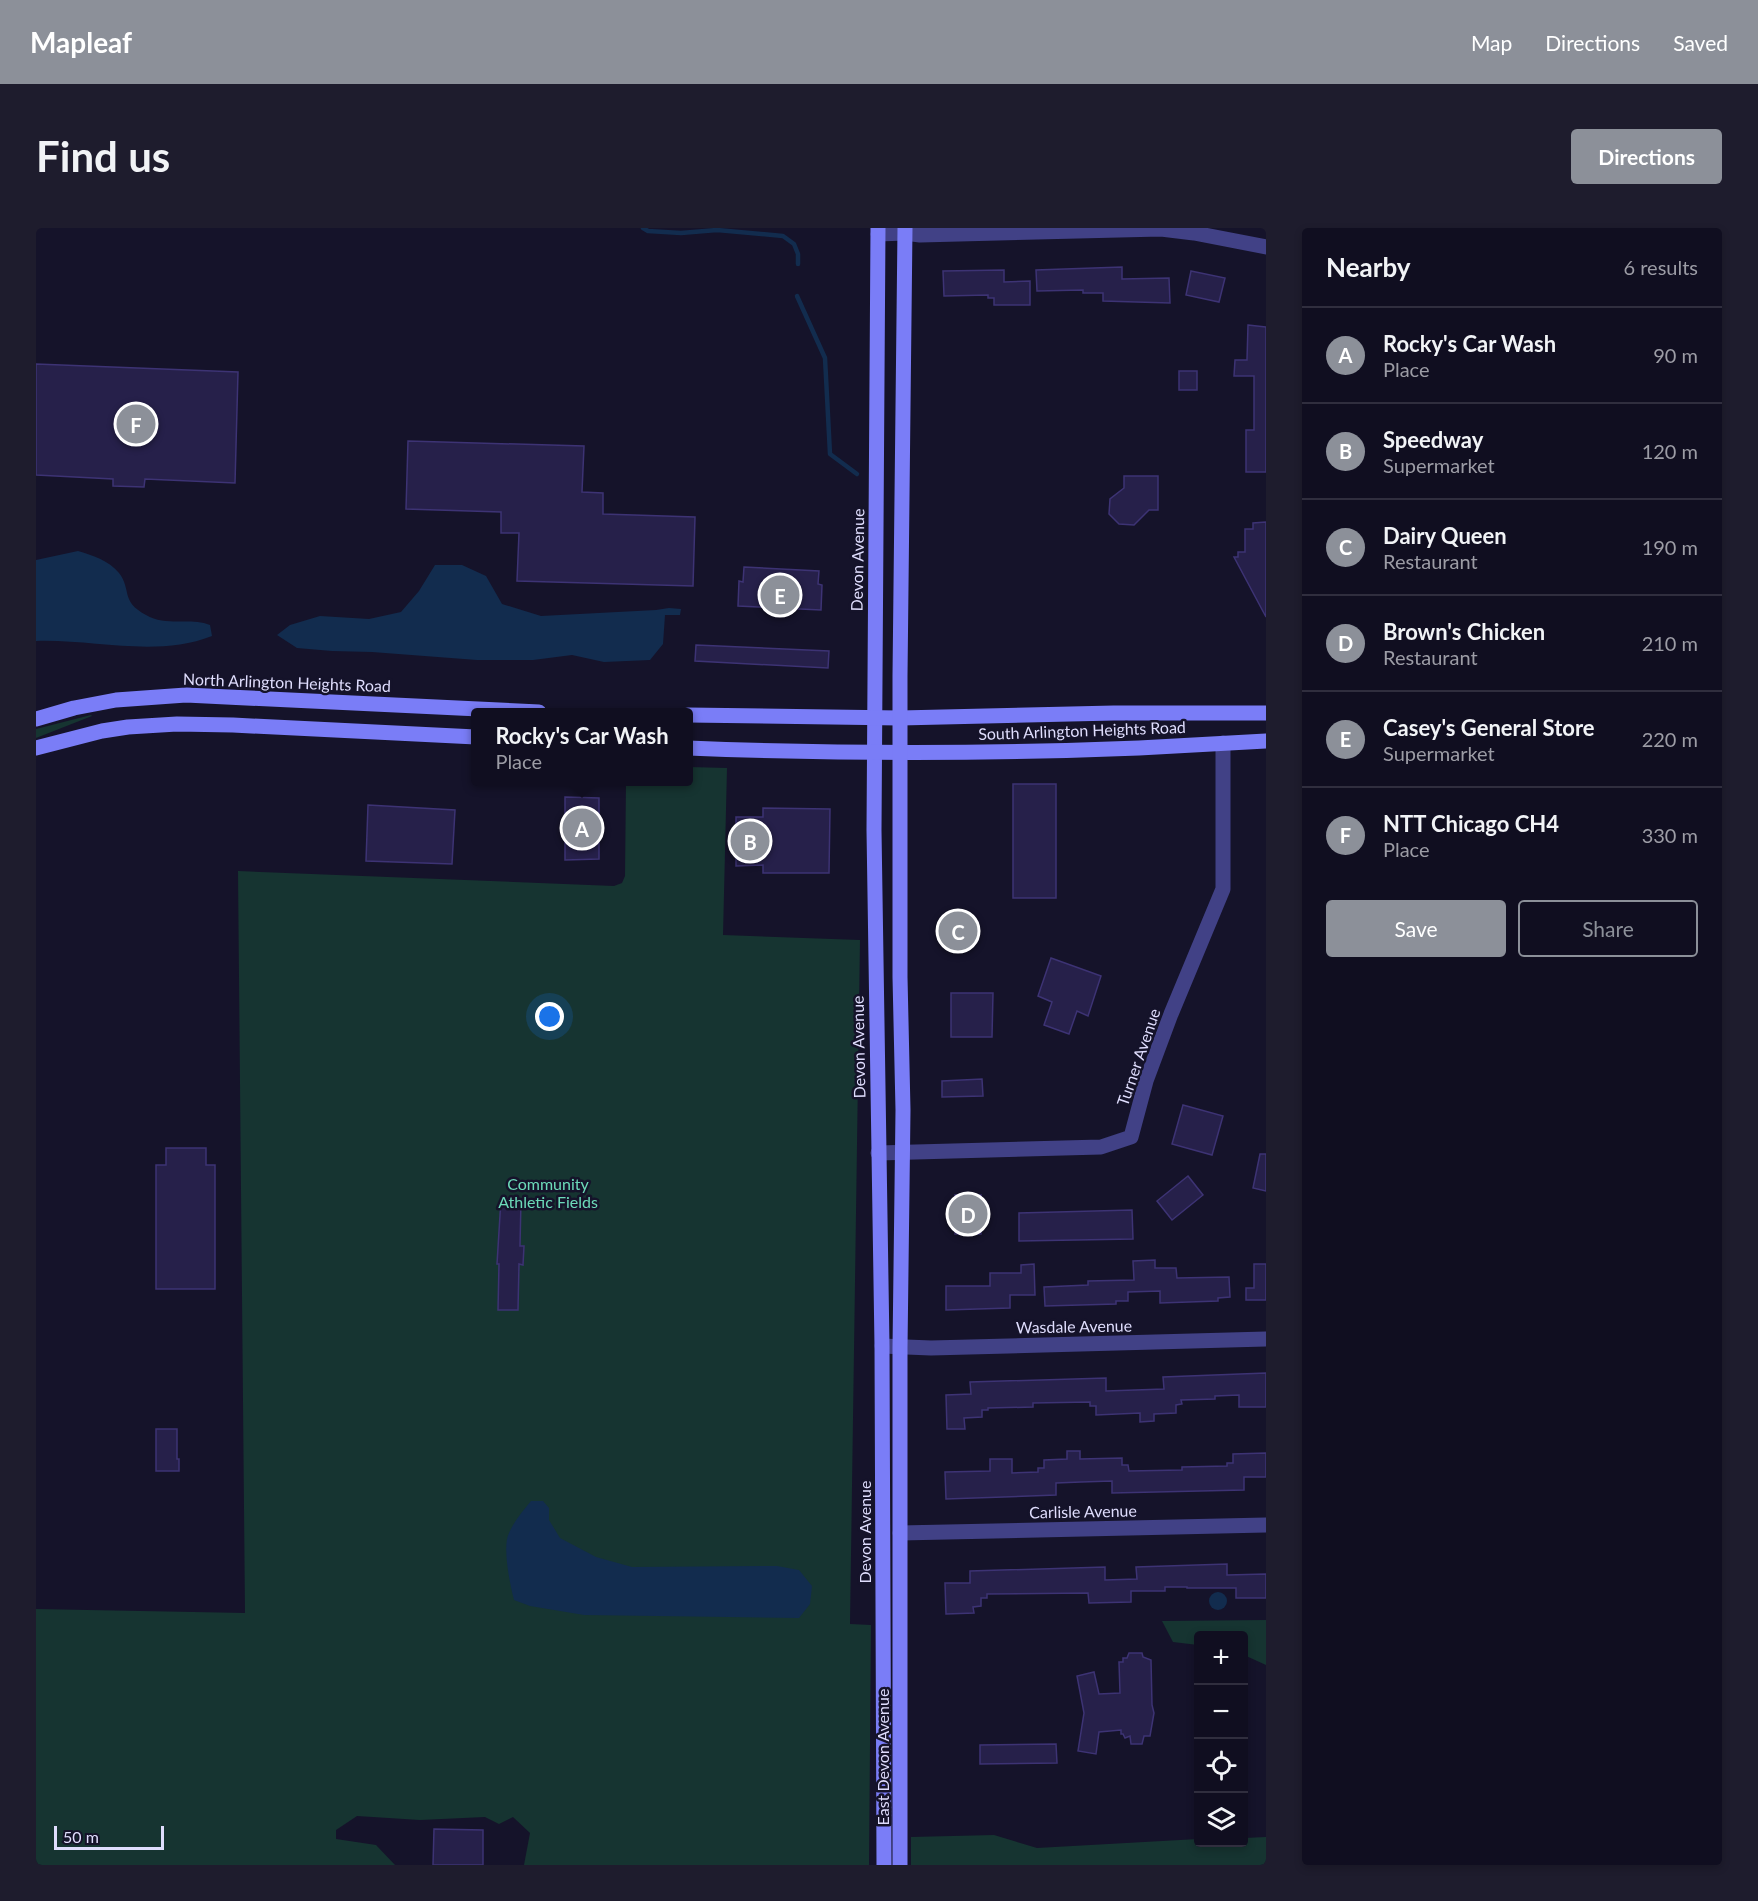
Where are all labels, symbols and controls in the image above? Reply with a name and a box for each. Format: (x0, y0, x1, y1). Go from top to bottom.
text: Mapleaf (30, 25, 132, 59)
text: Map (1471, 30, 1512, 55)
text: Directions (1545, 30, 1640, 55)
text: Saved (1673, 30, 1728, 55)
button: Directions (1571, 129, 1722, 184)
text: Find us (36, 131, 170, 181)
text: Nearby (1326, 251, 1411, 283)
text: 6 results (1623, 255, 1698, 279)
text: Rocky's Car Wash (1383, 330, 1556, 357)
text: A (1339, 343, 1352, 367)
text: 90 m (1653, 343, 1698, 367)
text: Place (1383, 357, 1430, 381)
pin: F (116, 402, 156, 446)
text: Speedway (1383, 426, 1483, 453)
text: B (1339, 439, 1352, 463)
text: 120 m (1642, 439, 1698, 463)
text: Supermarket (1383, 453, 1495, 477)
street label: Devon Avenue (847, 508, 867, 612)
text: Dairy Queen (1383, 522, 1507, 549)
text: C (1339, 535, 1352, 559)
text: 190 m (1642, 535, 1698, 559)
text: Restaurant (1383, 549, 1478, 573)
pin: E (760, 572, 800, 617)
text: Brown's Chicken (1383, 618, 1545, 645)
text: D (1338, 631, 1353, 655)
text: 210 m (1642, 631, 1698, 655)
text: Restaurant (1383, 645, 1478, 669)
street label: North Arlington Heights Road (183, 669, 391, 695)
popup (471, 708, 693, 786)
text: Casey's General Store (1383, 714, 1595, 741)
street label: South Arlington Heights Road (978, 717, 1186, 743)
text: Rocky's Car Wash (495, 722, 669, 749)
text: E (1340, 727, 1351, 751)
text: 220 m (1642, 727, 1698, 751)
text: Supermarket (1383, 741, 1495, 765)
text: Place (495, 749, 542, 773)
pin: A (562, 806, 602, 850)
text: NTT Chicago CH4 (1383, 810, 1559, 837)
pin: B (730, 818, 770, 864)
text: F (1340, 823, 1351, 847)
text: 330 m (1642, 823, 1698, 847)
text: Place (1383, 837, 1430, 861)
button: Save (1326, 900, 1506, 957)
button: Share (1518, 900, 1698, 957)
pin: C (938, 908, 978, 954)
street label: Devon Avenue (848, 995, 868, 1099)
your location (535, 1002, 564, 1031)
street label: Turner Avenue (1112, 1006, 1164, 1108)
park label: Community Athletic Fields (498, 1174, 598, 1211)
pin: D (948, 1192, 988, 1236)
street label: Wasdale Avenue (1016, 1315, 1132, 1337)
street label: Devon Avenue (855, 1481, 874, 1583)
street label: Carlisle Avenue (1029, 1501, 1137, 1521)
map controls (1194, 1631, 1248, 1847)
button: + (1194, 1631, 1248, 1685)
button: − (1194, 1685, 1248, 1739)
street label: East Devon Avenue (873, 1689, 892, 1825)
button: locate (1194, 1739, 1248, 1793)
button: layers (1194, 1793, 1248, 1847)
scale bar (54, 1823, 164, 1850)
text: 50 m (63, 1827, 99, 1846)

